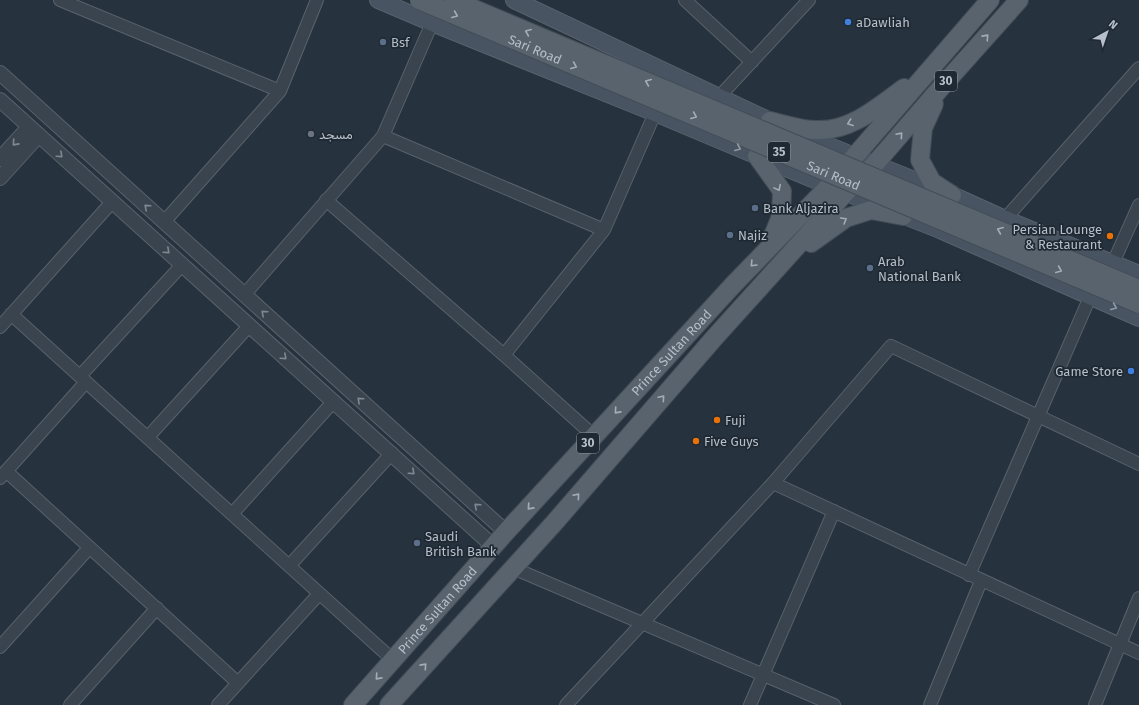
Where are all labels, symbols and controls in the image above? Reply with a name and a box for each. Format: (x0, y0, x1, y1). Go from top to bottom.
one-way arrow (450, 10, 458, 18)
north arrow (1087, 12, 1127, 52)
place label: aDawliah (856, 15, 910, 30)
marker: aDawliah (843, 17, 853, 27)
text: N (1106, 17, 1120, 32)
one-way arrow (525, 28, 532, 36)
street label: Sari Road (506, 31, 564, 67)
place label: Bsf (391, 35, 411, 50)
one-way arrow (981, 35, 988, 42)
marker: Bsf (378, 37, 388, 47)
one-way arrow (571, 61, 578, 69)
road number: 30 (935, 71, 957, 91)
one-way arrow (644, 79, 652, 87)
one-way arrow (690, 111, 698, 119)
one-way arrow (846, 118, 853, 126)
place label: مسجد (319, 127, 353, 142)
marker: مسجد (306, 129, 316, 139)
one-way arrow (895, 132, 902, 140)
one-way arrow (12, 138, 19, 146)
road number: 35 (768, 142, 790, 162)
one-way arrow (734, 143, 741, 151)
one-way arrow (55, 150, 63, 157)
street label: Sari Road (805, 157, 862, 193)
one-way arrow (774, 184, 781, 191)
place label: Bank Aljazira (763, 201, 839, 216)
marker: Bank Aljazira (750, 203, 760, 213)
one-way arrow (144, 204, 152, 211)
one-way arrow (840, 217, 847, 224)
place label: Persian Lounge & Restaurant (1012, 222, 1102, 252)
one-way arrow (996, 227, 1003, 235)
place label: Najiz (738, 228, 767, 243)
marker: Najiz (725, 230, 735, 240)
marker: Persian Lounge & Restaurant (1105, 231, 1115, 241)
one-way arrow (162, 246, 170, 254)
place label: Arab National Bank (878, 254, 961, 284)
one-way arrow (750, 259, 758, 267)
marker: Arab National Bank (865, 263, 875, 273)
one-way arrow (1055, 265, 1062, 273)
one-way arrow (1109, 302, 1117, 310)
street label: Prince Sultan Road (628, 306, 714, 398)
one-way arrow (261, 310, 269, 318)
one-way arrow (279, 353, 287, 360)
place label: Game Store (1055, 364, 1123, 379)
marker: Game Store (1126, 366, 1136, 376)
one-way arrow (658, 395, 665, 403)
one-way arrow (358, 398, 365, 405)
one-way arrow (615, 406, 622, 414)
place label: Fuji (725, 413, 746, 428)
marker: Fuji (712, 415, 722, 425)
road number: 30 (577, 433, 599, 453)
place label: Five Guys (704, 434, 759, 449)
marker: Five Guys (691, 436, 701, 446)
one-way arrow (407, 467, 415, 475)
one-way arrow (572, 494, 579, 501)
one-way arrow (527, 502, 534, 510)
one-way arrow (475, 504, 482, 511)
place label: Saudi British Bank (425, 529, 497, 559)
marker: Saudi British Bank (412, 538, 422, 548)
street label: Prince Sultan Road (395, 563, 480, 657)
one-way arrow (420, 663, 427, 671)
one-way arrow (375, 672, 383, 680)

